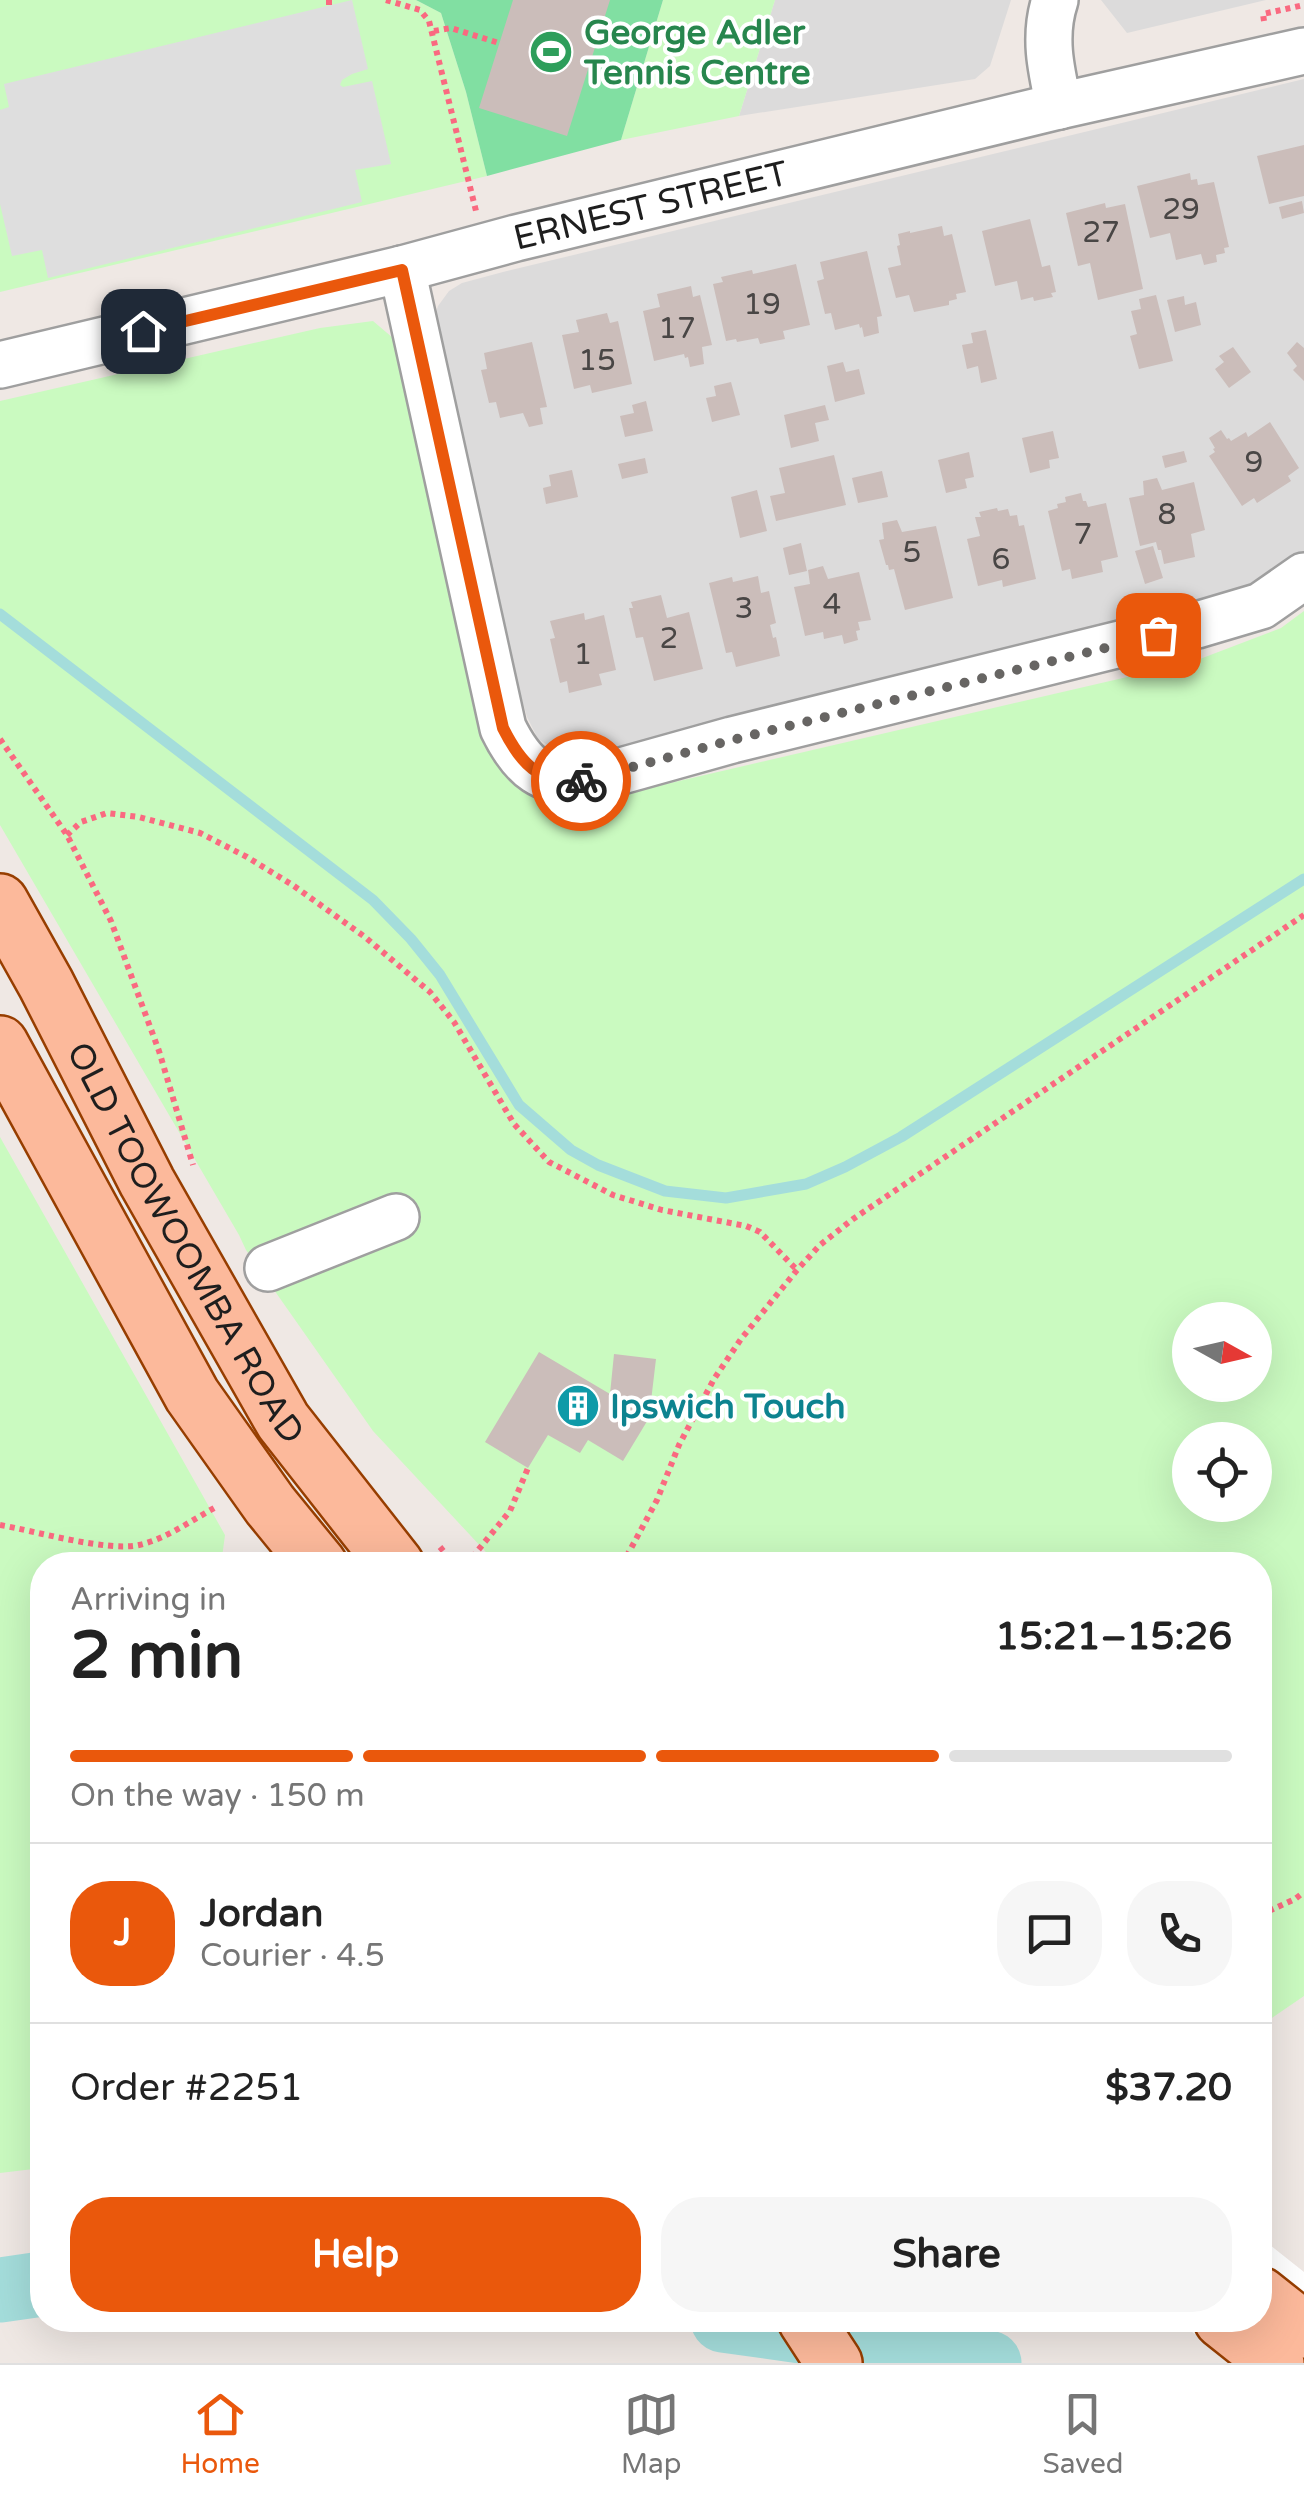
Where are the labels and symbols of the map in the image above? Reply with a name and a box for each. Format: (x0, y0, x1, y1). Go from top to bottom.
place label: George Adler Tennis Centre (583, 12, 811, 94)
sports icon: George Adler Tennis Centre (528, 29, 574, 75)
street label: ERNEST STREET (509, 153, 792, 260)
house number: 29 (1162, 191, 1200, 228)
house number: 27 (1082, 214, 1120, 251)
house number: 19 (743, 286, 781, 323)
pin (101, 289, 186, 374)
house number: 17 (658, 310, 696, 347)
house number: 15 (578, 342, 616, 379)
house number: 9 (1245, 444, 1263, 481)
house number: 8 (1158, 496, 1176, 533)
house number: 7 (1074, 516, 1092, 553)
house number: 5 (903, 534, 921, 571)
house number: 6 (992, 541, 1010, 578)
house number: 4 (823, 586, 841, 623)
house number: 3 (735, 590, 753, 627)
pin (1116, 593, 1201, 678)
house number: 2 (660, 620, 678, 657)
house number: 1 (574, 636, 592, 673)
courier (531, 731, 631, 831)
street label: OLD TOOWOOMBA ROAD (57, 1035, 313, 1453)
north arrow (1172, 1302, 1272, 1402)
building icon: Ipswich Touch (555, 1383, 601, 1429)
place label: Ipswich Touch (610, 1386, 846, 1428)

